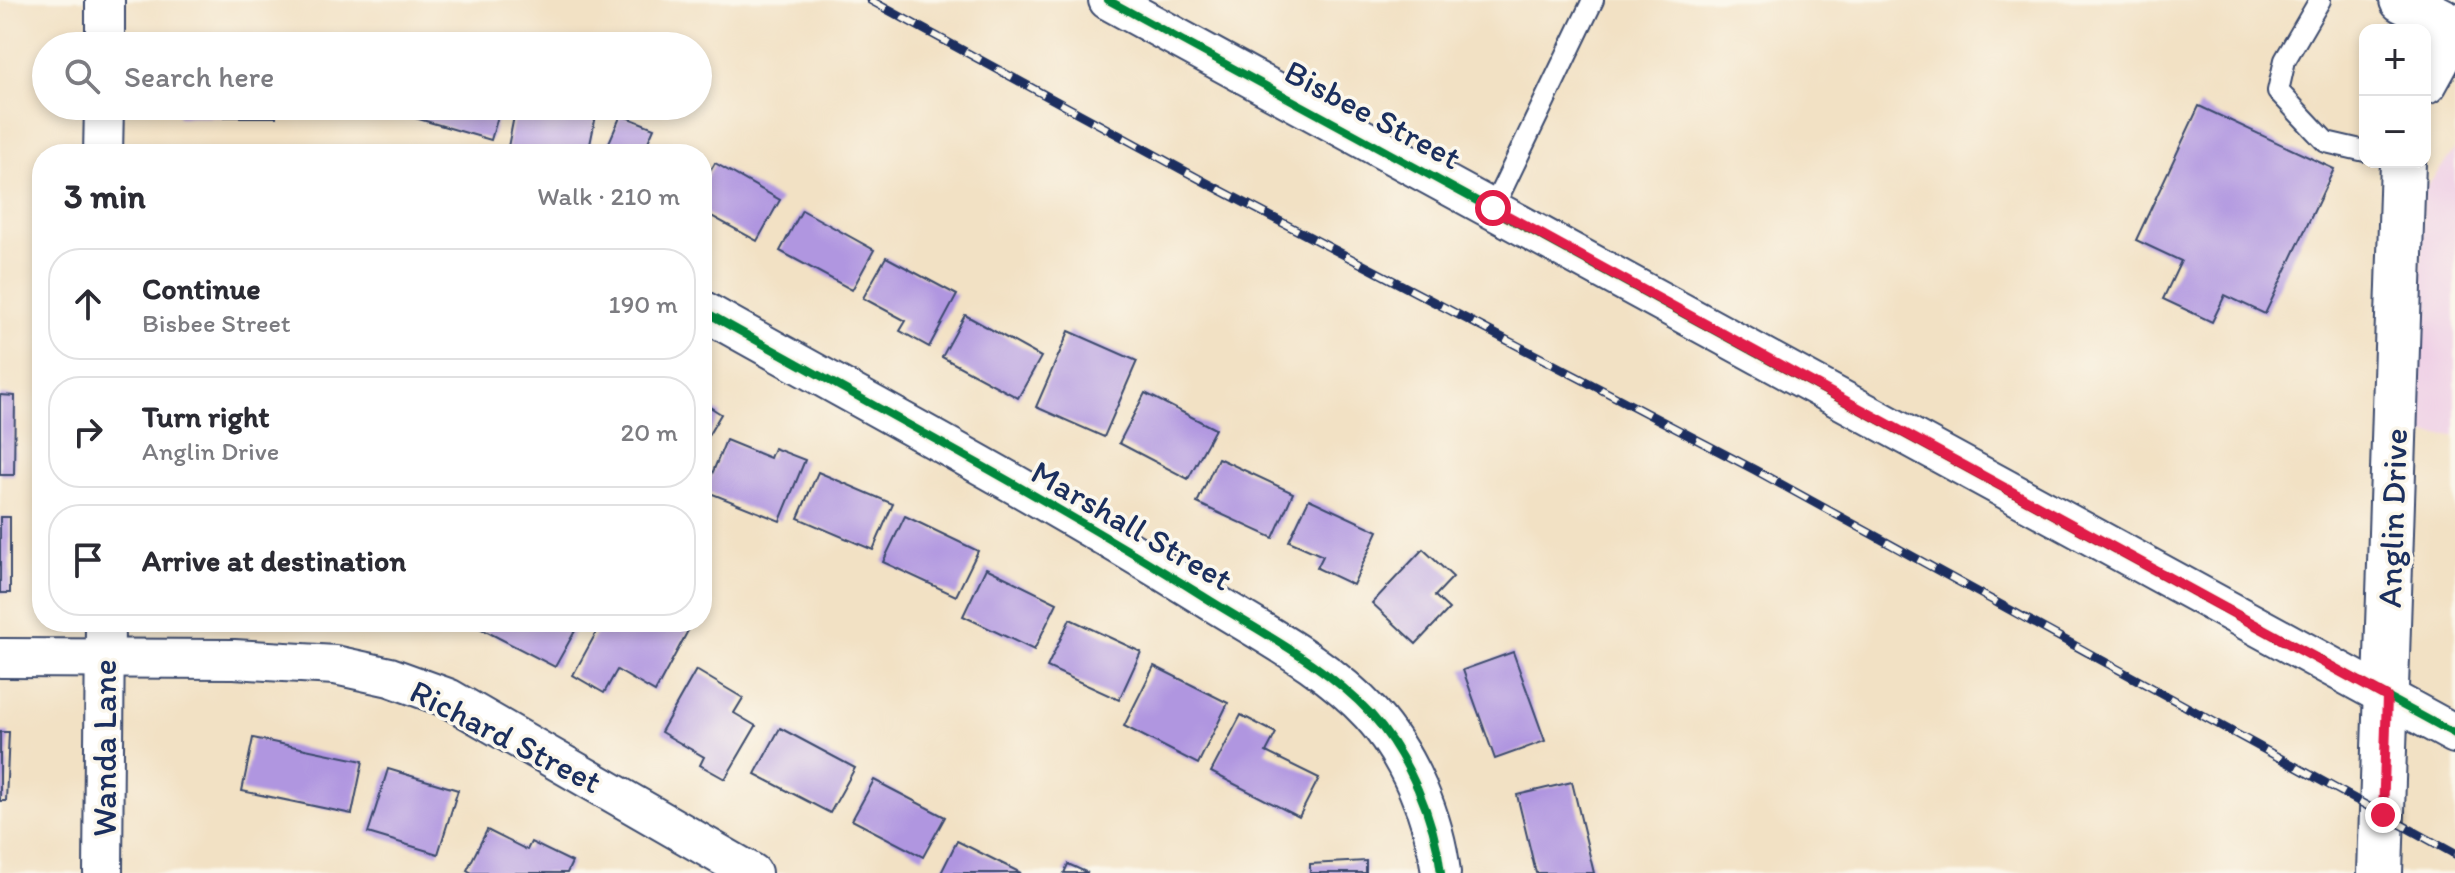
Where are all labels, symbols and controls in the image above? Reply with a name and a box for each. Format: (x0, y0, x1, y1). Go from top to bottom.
map controls (2359, 24, 2431, 168)
button: + (2359, 24, 2431, 96)
search box (32, 32, 712, 120)
street label: Bisbee Street (1277, 51, 1468, 178)
icon: search (60, 54, 104, 98)
text: Search here (124, 58, 274, 95)
button: − (2359, 96, 2431, 168)
text: 3 min (64, 176, 146, 217)
text: Walk · 210 m (537, 180, 680, 212)
route start (1475, 190, 1511, 226)
text: Continue (142, 270, 261, 307)
icon: ahead (66, 282, 110, 326)
text: 190 m (609, 288, 678, 320)
text: Bisbee Street (142, 307, 290, 339)
text: Turn right (142, 398, 270, 435)
icon: right (66, 410, 110, 454)
text: 20 m (621, 416, 678, 448)
street label: Anglin Drive (2369, 428, 2416, 608)
text: Anglin Drive (142, 435, 279, 467)
street label: Marshall Street (1024, 451, 1240, 600)
icon: arrive (66, 538, 110, 582)
text: Arrive at destination (142, 542, 406, 579)
street label: Wanda Lane (84, 659, 125, 837)
street label: Richard Street (403, 671, 608, 802)
route end (2365, 797, 2401, 833)

